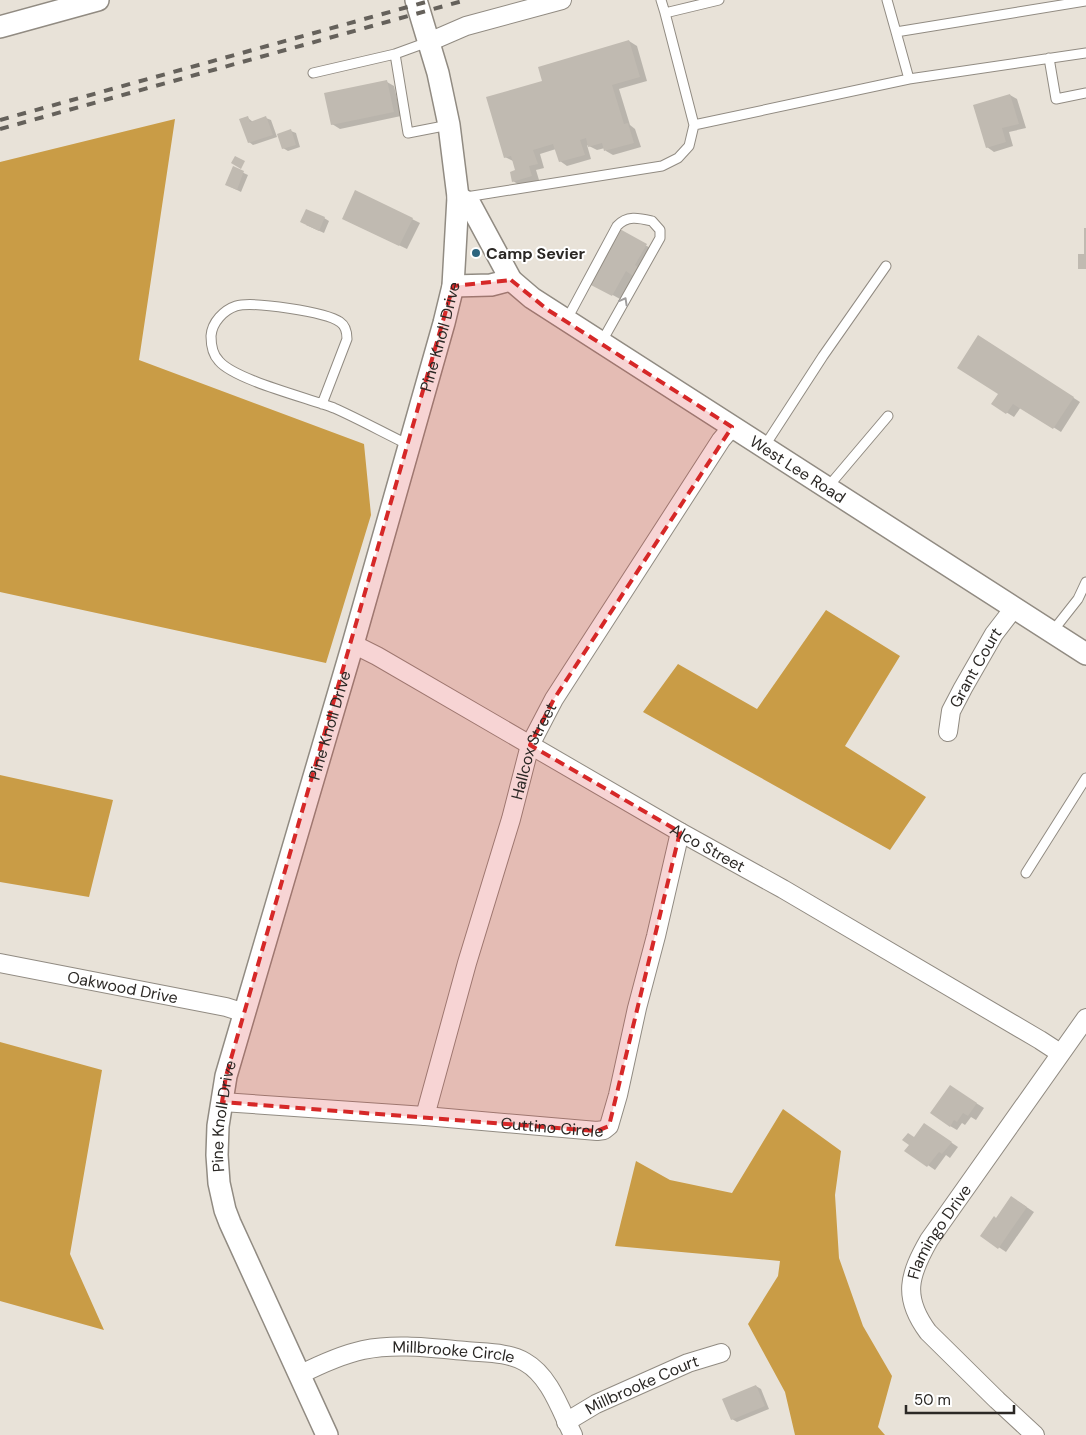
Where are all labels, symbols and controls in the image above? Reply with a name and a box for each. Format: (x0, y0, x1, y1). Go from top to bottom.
place label: Camp Sevier (486, 243, 586, 264)
marker: Camp Sevier (470, 247, 482, 259)
street label: Pine Knoll Drive (415, 280, 464, 394)
one-way arrow (618, 297, 628, 306)
street label: West Lee Road (746, 430, 850, 507)
street label: Grant Court (944, 623, 1006, 711)
street label: Pine Knoll Drive (303, 668, 355, 782)
street label: Hallcox Street (506, 699, 561, 802)
street label: Alco Street (667, 818, 749, 877)
street label: Oakwood Drive (66, 966, 180, 1008)
street label: Pine Knoll Drive (206, 1058, 241, 1173)
street label: Cuttino Circle (500, 1112, 605, 1142)
street label: Flamingo Drive (902, 1180, 976, 1282)
street label: Millbrooke Circle (392, 1336, 517, 1367)
street label: Millbrooke Court (581, 1350, 701, 1419)
scale bar (906, 1382, 1014, 1414)
text: 50 m (914, 1390, 951, 1410)

